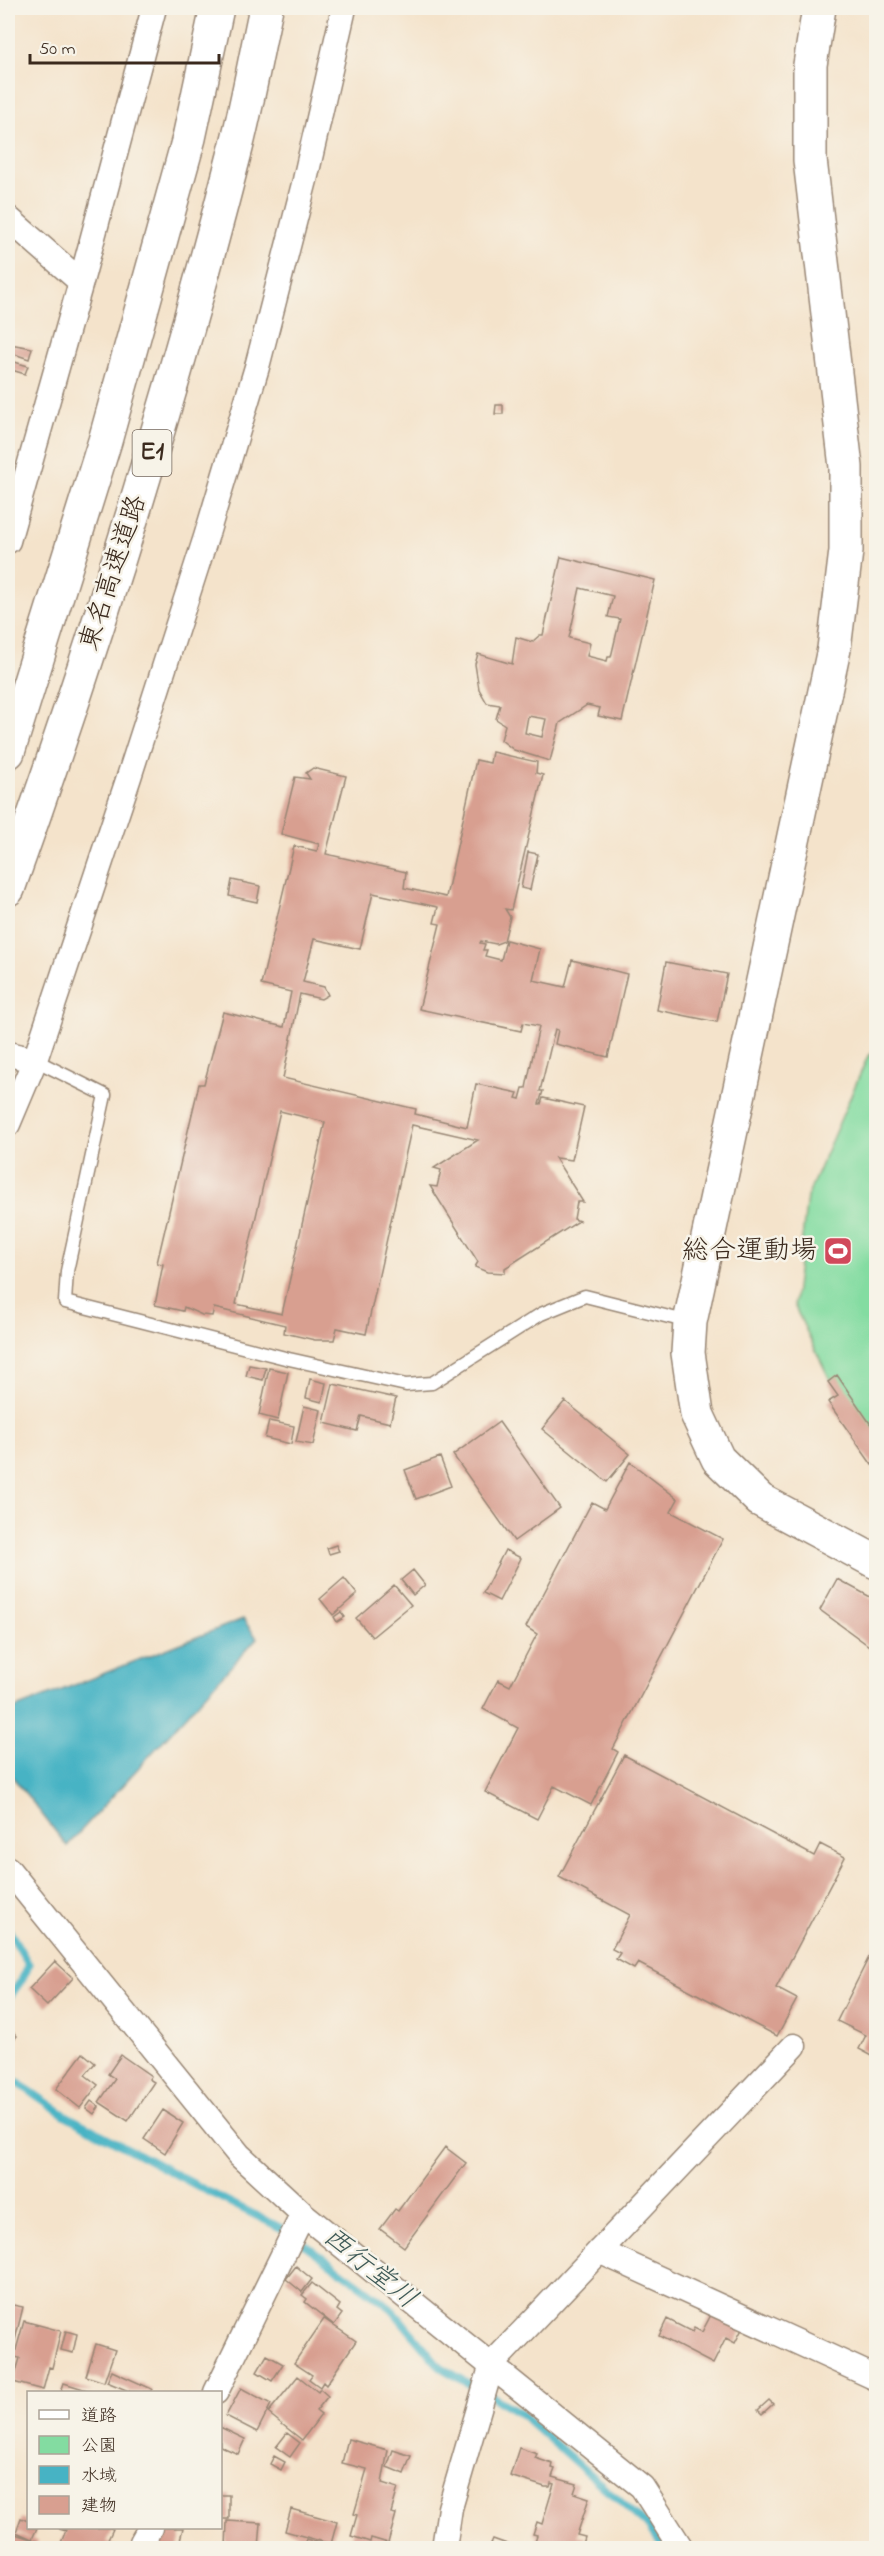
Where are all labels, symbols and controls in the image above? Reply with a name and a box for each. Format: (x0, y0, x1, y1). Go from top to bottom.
scale bar (30, 27, 219, 65)
text: 50 m (39, 37, 76, 63)
road number: E1 (132, 430, 172, 476)
street label: 東名高速道路 (70, 490, 158, 656)
place label: 総合運動場 (682, 1232, 817, 1271)
sports icon: 総合運動場 (822, 1235, 854, 1267)
water label: 西行堂川 (313, 2218, 425, 2320)
legend (27, 2391, 222, 2529)
text: 道路 (81, 2404, 117, 2430)
text: 公園 (81, 2434, 117, 2460)
text: 水域 (81, 2464, 117, 2490)
text: 建物 (81, 2494, 117, 2520)

